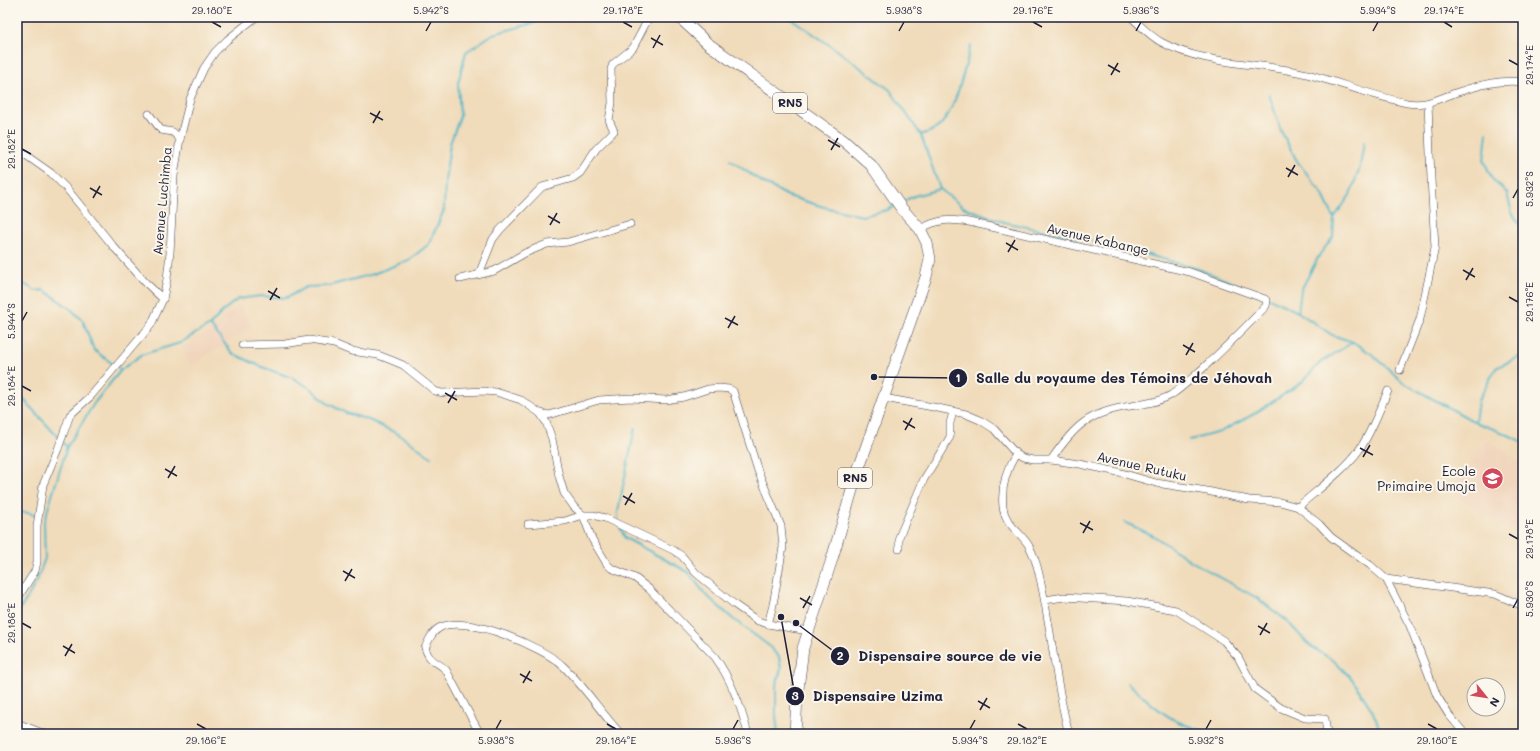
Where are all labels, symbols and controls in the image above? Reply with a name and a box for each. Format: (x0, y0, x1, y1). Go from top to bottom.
text: 29.180°E (192, 3, 233, 17)
text: 5.942°S (413, 3, 449, 17)
text: 29.178°E (603, 3, 643, 17)
text: 5.938°S (886, 3, 922, 17)
text: 29.176°E (1013, 3, 1053, 17)
text: 5.936°S (1123, 3, 1159, 17)
text: 5.934°S (1360, 3, 1396, 17)
text: 29.174°E (1424, 3, 1464, 17)
text: 29.174°E (1522, 45, 1536, 85)
road number: RN5 (773, 93, 807, 113)
text: 29.182°E (4, 129, 18, 169)
street label: Avenue Luchimba (148, 146, 175, 256)
text: 5.932°S (1522, 171, 1536, 207)
street label: Avenue Kabange (1045, 218, 1151, 259)
text: 29.176°E (1522, 282, 1536, 322)
text: 5.944°S (4, 303, 18, 339)
callout: Salle du royaume des Témoins de Jéhovah (948, 365, 1280, 391)
text: 29.184°E (4, 366, 18, 406)
text: Salle du royaume des Témoins de Jéhovah (976, 368, 1272, 387)
text: 1 (955, 369, 961, 385)
street label: Avenue Rutuku (1096, 447, 1189, 484)
place label: Ecole Primaire Umoja (1377, 462, 1476, 494)
school or university icon: Ecole Primaire Umoja (1479, 465, 1505, 491)
road number: RN5 (838, 468, 872, 488)
text: 29.178°E (1522, 519, 1536, 559)
text: 5.930°S (1522, 581, 1536, 617)
text: 29.186°E (4, 602, 18, 643)
callout: Dispensaire source de vie (830, 643, 1050, 669)
text: Dispensaire source de vie (858, 646, 1042, 665)
text: 2 (837, 647, 844, 663)
north arrow (1466, 677, 1506, 717)
callout: Dispensaire Uzima (785, 683, 951, 709)
text: Dispensaire Uzima (813, 686, 944, 705)
text: 3 (791, 687, 799, 703)
text: N (1487, 695, 1504, 710)
text: 29.186°E (186, 733, 227, 747)
text: 5.938°S (478, 733, 514, 747)
text: 29.184°E (596, 733, 636, 747)
text: 5.936°S (715, 733, 751, 747)
text: 5.934°S (952, 733, 988, 747)
text: 29.182°E (1007, 733, 1047, 747)
text: 5.932°S (1188, 733, 1224, 747)
text: 29.180°E (1417, 733, 1458, 747)

